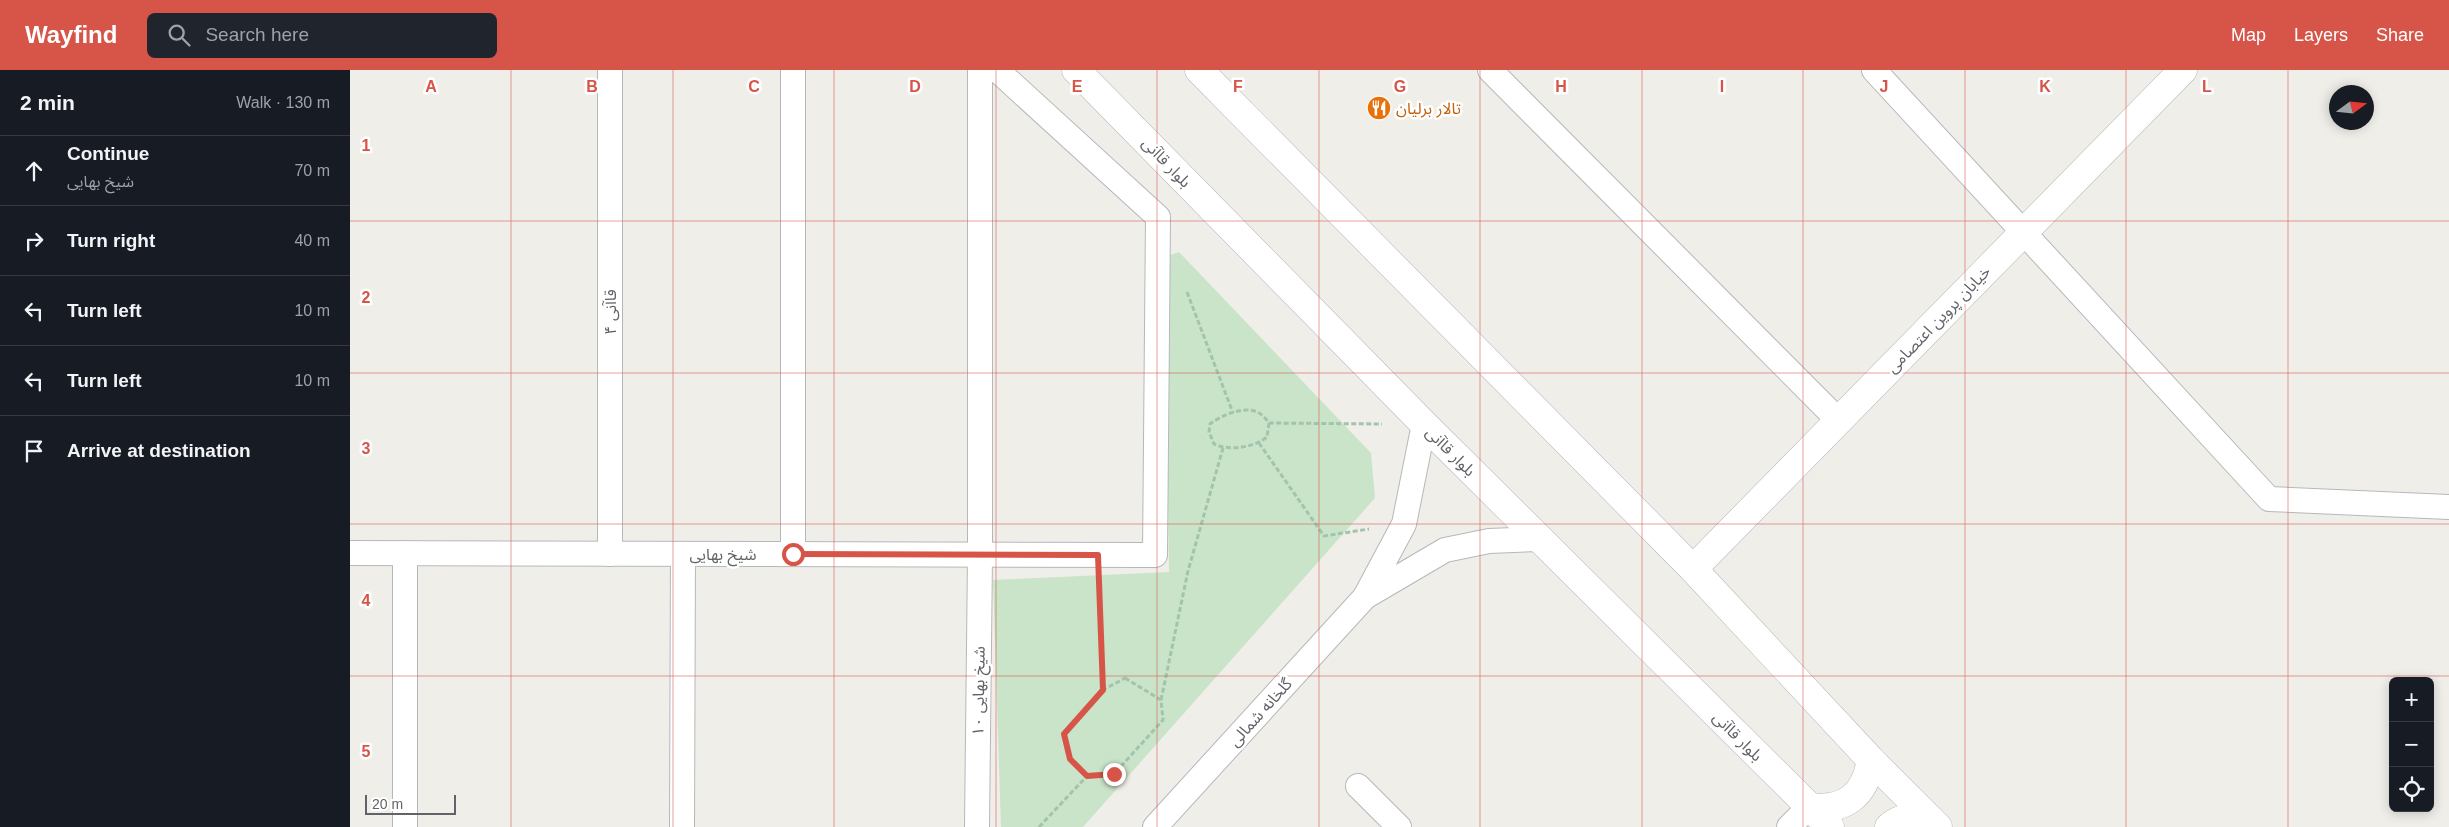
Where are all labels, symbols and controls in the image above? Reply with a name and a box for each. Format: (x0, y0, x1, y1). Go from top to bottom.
search box (147, 13, 497, 58)
text: Wayfind (25, 21, 117, 48)
icon: search (165, 21, 193, 49)
text: Search here (205, 24, 309, 45)
text: Map (2231, 25, 2266, 45)
text: Layers (2294, 25, 2348, 45)
text: Share (2376, 25, 2424, 45)
text: A (425, 78, 437, 95)
text: B (586, 78, 598, 95)
text: C (748, 78, 760, 95)
text: D (909, 78, 921, 95)
text: E (1072, 78, 1083, 95)
text: F (1233, 78, 1243, 95)
text: G (1394, 78, 1406, 95)
text: H (1555, 78, 1567, 95)
text: I (1720, 78, 1724, 95)
text: J (1880, 78, 1888, 95)
text: K (2039, 78, 2051, 95)
text: L (2202, 78, 2212, 95)
north arrow (2329, 85, 2374, 130)
text: 2 min (20, 91, 75, 114)
text: Walk · 130 m (236, 94, 330, 111)
restaurant icon: تالار برلیان (1366, 95, 1392, 121)
place label: تالار برلیان (1396, 100, 1461, 118)
street label: بلوار قاآنی (1138, 134, 1194, 191)
text: 1 (362, 137, 371, 154)
text: Continue (67, 143, 149, 164)
icon: ahead (20, 157, 48, 185)
text: 70 m (294, 162, 330, 179)
text: شیخ بهایی (67, 173, 134, 190)
icon: right (20, 227, 48, 255)
text: Turn right (67, 230, 155, 251)
text: 40 m (294, 232, 330, 249)
street label: خیابان پروین اعتصامی (1883, 263, 1995, 378)
text: 2 (362, 289, 371, 306)
street label: قاآنی ۴ (602, 289, 620, 335)
icon: left (20, 297, 48, 325)
text: Turn left (67, 300, 142, 321)
text: 10 m (294, 302, 330, 319)
icon: left (20, 367, 48, 395)
text: Turn left (67, 370, 142, 391)
text: 10 m (294, 372, 330, 389)
street label: بلوار قاآنی (1422, 423, 1479, 480)
icon: arrive (20, 437, 48, 465)
text: Arrive at destination (67, 440, 251, 461)
text: 3 (362, 440, 371, 457)
route start (782, 543, 805, 566)
street label: شیخ بهایی (690, 546, 756, 567)
text: 4 (362, 592, 371, 609)
street label: شیخ بهایی ۱۰ (969, 646, 992, 736)
street label: گلخانه شمالی (1226, 675, 1296, 750)
map controls (2389, 677, 2434, 812)
button: + (2389, 677, 2434, 722)
street label: بلوار قاآنی (1709, 708, 1766, 765)
button: − (2389, 722, 2434, 767)
text: 5 (362, 743, 371, 760)
route end (1103, 763, 1126, 786)
button: locate (2389, 767, 2434, 812)
scale bar (365, 792, 456, 815)
text: 20 m (372, 796, 403, 812)

